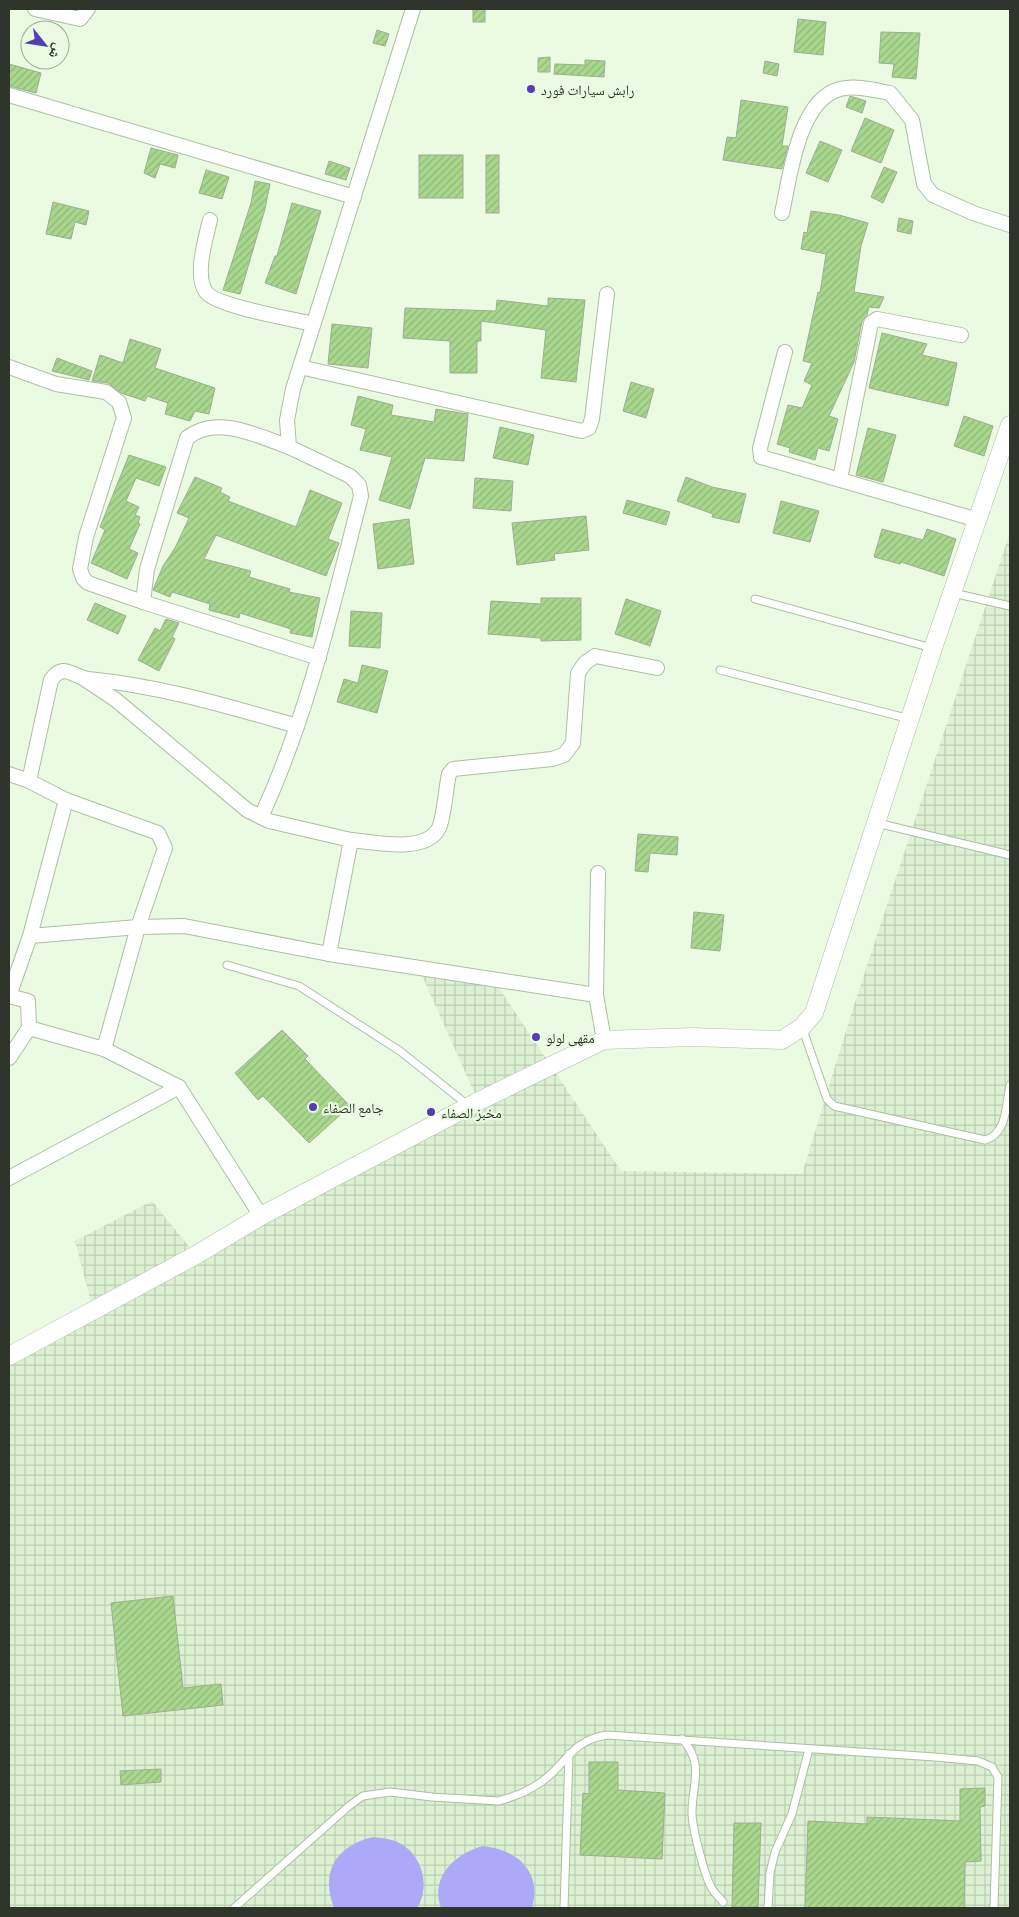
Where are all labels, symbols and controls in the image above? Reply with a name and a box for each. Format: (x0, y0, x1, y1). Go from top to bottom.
north arrow (20, 20, 70, 70)
text: ش (45, 41, 68, 63)
place label: رابش سيارات فورد (541, 81, 634, 99)
marker: رابش سيارات فورد (525, 83, 537, 95)
place label: مقهى لولو (546, 1029, 595, 1047)
marker: مقهى لولو (530, 1031, 542, 1043)
place label: جامع الصفاء (323, 1099, 384, 1118)
marker: جامع الصفاء (307, 1101, 319, 1113)
place label: مخبز الصفاء (441, 1104, 502, 1122)
marker: مخبز الصفاء (425, 1106, 437, 1118)

